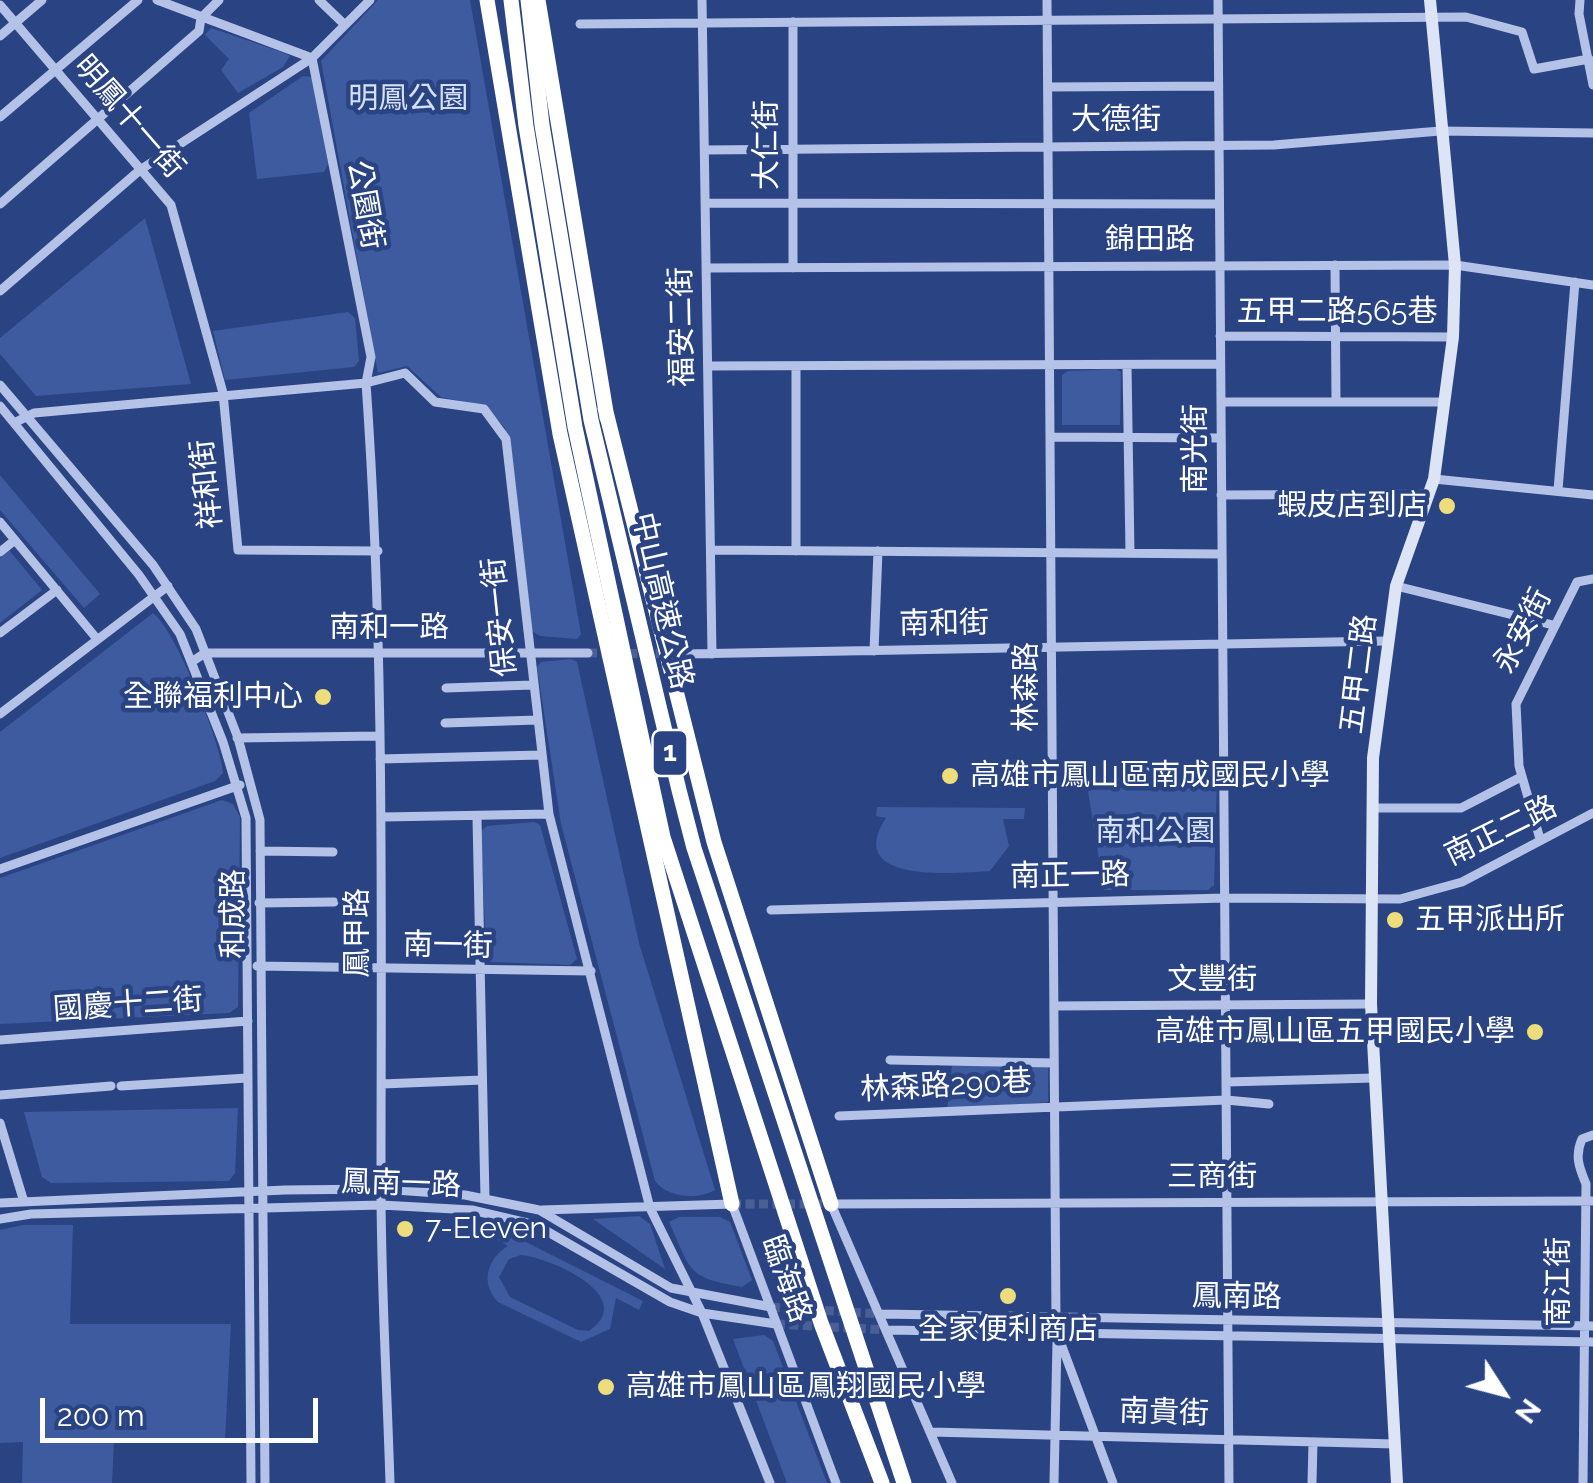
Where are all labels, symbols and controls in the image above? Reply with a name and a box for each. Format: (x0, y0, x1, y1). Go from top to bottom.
street label: 明鳳十一街 (66, 49, 192, 185)
park label: 明鳳公園 (348, 81, 468, 117)
street label: 大仁街 (749, 100, 785, 190)
street label: 大德街 (1071, 102, 1161, 138)
street label: 公園街 (339, 158, 391, 252)
street label: 錦田路 (1105, 222, 1195, 258)
street label: 福安二街 (663, 267, 701, 387)
street label: 五甲二路565巷 (1237, 294, 1437, 330)
street label: 南光街 (1178, 404, 1214, 494)
street label: 祥和街 (184, 437, 230, 531)
place label: 蝦皮店到店 (1277, 488, 1427, 524)
marker: 蝦皮店到店 (1436, 495, 1458, 517)
street label: 中山高速公路 (624, 509, 700, 693)
street label: 保安一街 (476, 555, 524, 679)
street label: 永安街 (1487, 583, 1559, 679)
street label: 南和街 (899, 605, 989, 643)
street label: 南和一路 (329, 610, 449, 646)
street label: 五甲二路 (1334, 612, 1384, 736)
street label: 林森路 (1009, 642, 1045, 732)
place label: 全聯福利中心 (123, 679, 303, 715)
marker: 全聯福利中心 (312, 686, 334, 708)
road number: 1 (652, 730, 688, 776)
place label: 高雄市鳳山區南成國民小學 (970, 758, 1330, 794)
marker: 高雄市鳳山區南成國民小學 (939, 765, 961, 787)
street label: 南正二路 (1439, 789, 1563, 873)
park label: 南和公園 (1095, 814, 1215, 850)
street label: 南正一路 (1010, 857, 1130, 895)
street label: 和成路 (216, 869, 252, 959)
street label: 鳳甲路 (340, 888, 376, 978)
place label: 五甲派出所 (1415, 902, 1565, 938)
marker: 五甲派出所 (1384, 909, 1406, 931)
street label: 南一街 (403, 927, 493, 965)
street label: 文豐街 (1167, 962, 1257, 998)
street label: 國慶十二街 (52, 982, 204, 1028)
place label: 高雄市鳳山區五甲國民小學 (1155, 1014, 1515, 1050)
marker: 高雄市鳳山區五甲國民小學 (1524, 1021, 1546, 1043)
street label: 林森路290巷 (859, 1064, 1033, 1108)
street label: 三商街 (1167, 1159, 1257, 1195)
street label: 鳳南一路 (340, 1164, 462, 1204)
place label: 7-Eleven (425, 1211, 547, 1247)
marker: 7-Eleven (394, 1218, 416, 1240)
street label: 臨海路 (754, 1231, 818, 1327)
street label: 南江街 (1541, 1237, 1577, 1327)
street label: 鳳南路 (1192, 1278, 1282, 1316)
marker: 全家便利商店 (997, 1285, 1019, 1307)
place label: 全家便利商店 (918, 1312, 1098, 1348)
north arrow (1453, 1343, 1553, 1443)
place label: 高雄市鳳山區鳳翔國民小學 (626, 1369, 986, 1405)
marker: 高雄市鳳山區鳳翔國民小學 (595, 1376, 617, 1398)
scale bar (45, 1378, 322, 1440)
street label: 南貴街 (1118, 1393, 1210, 1433)
text: N (1508, 1393, 1547, 1429)
text: 200 m (57, 1398, 145, 1433)

